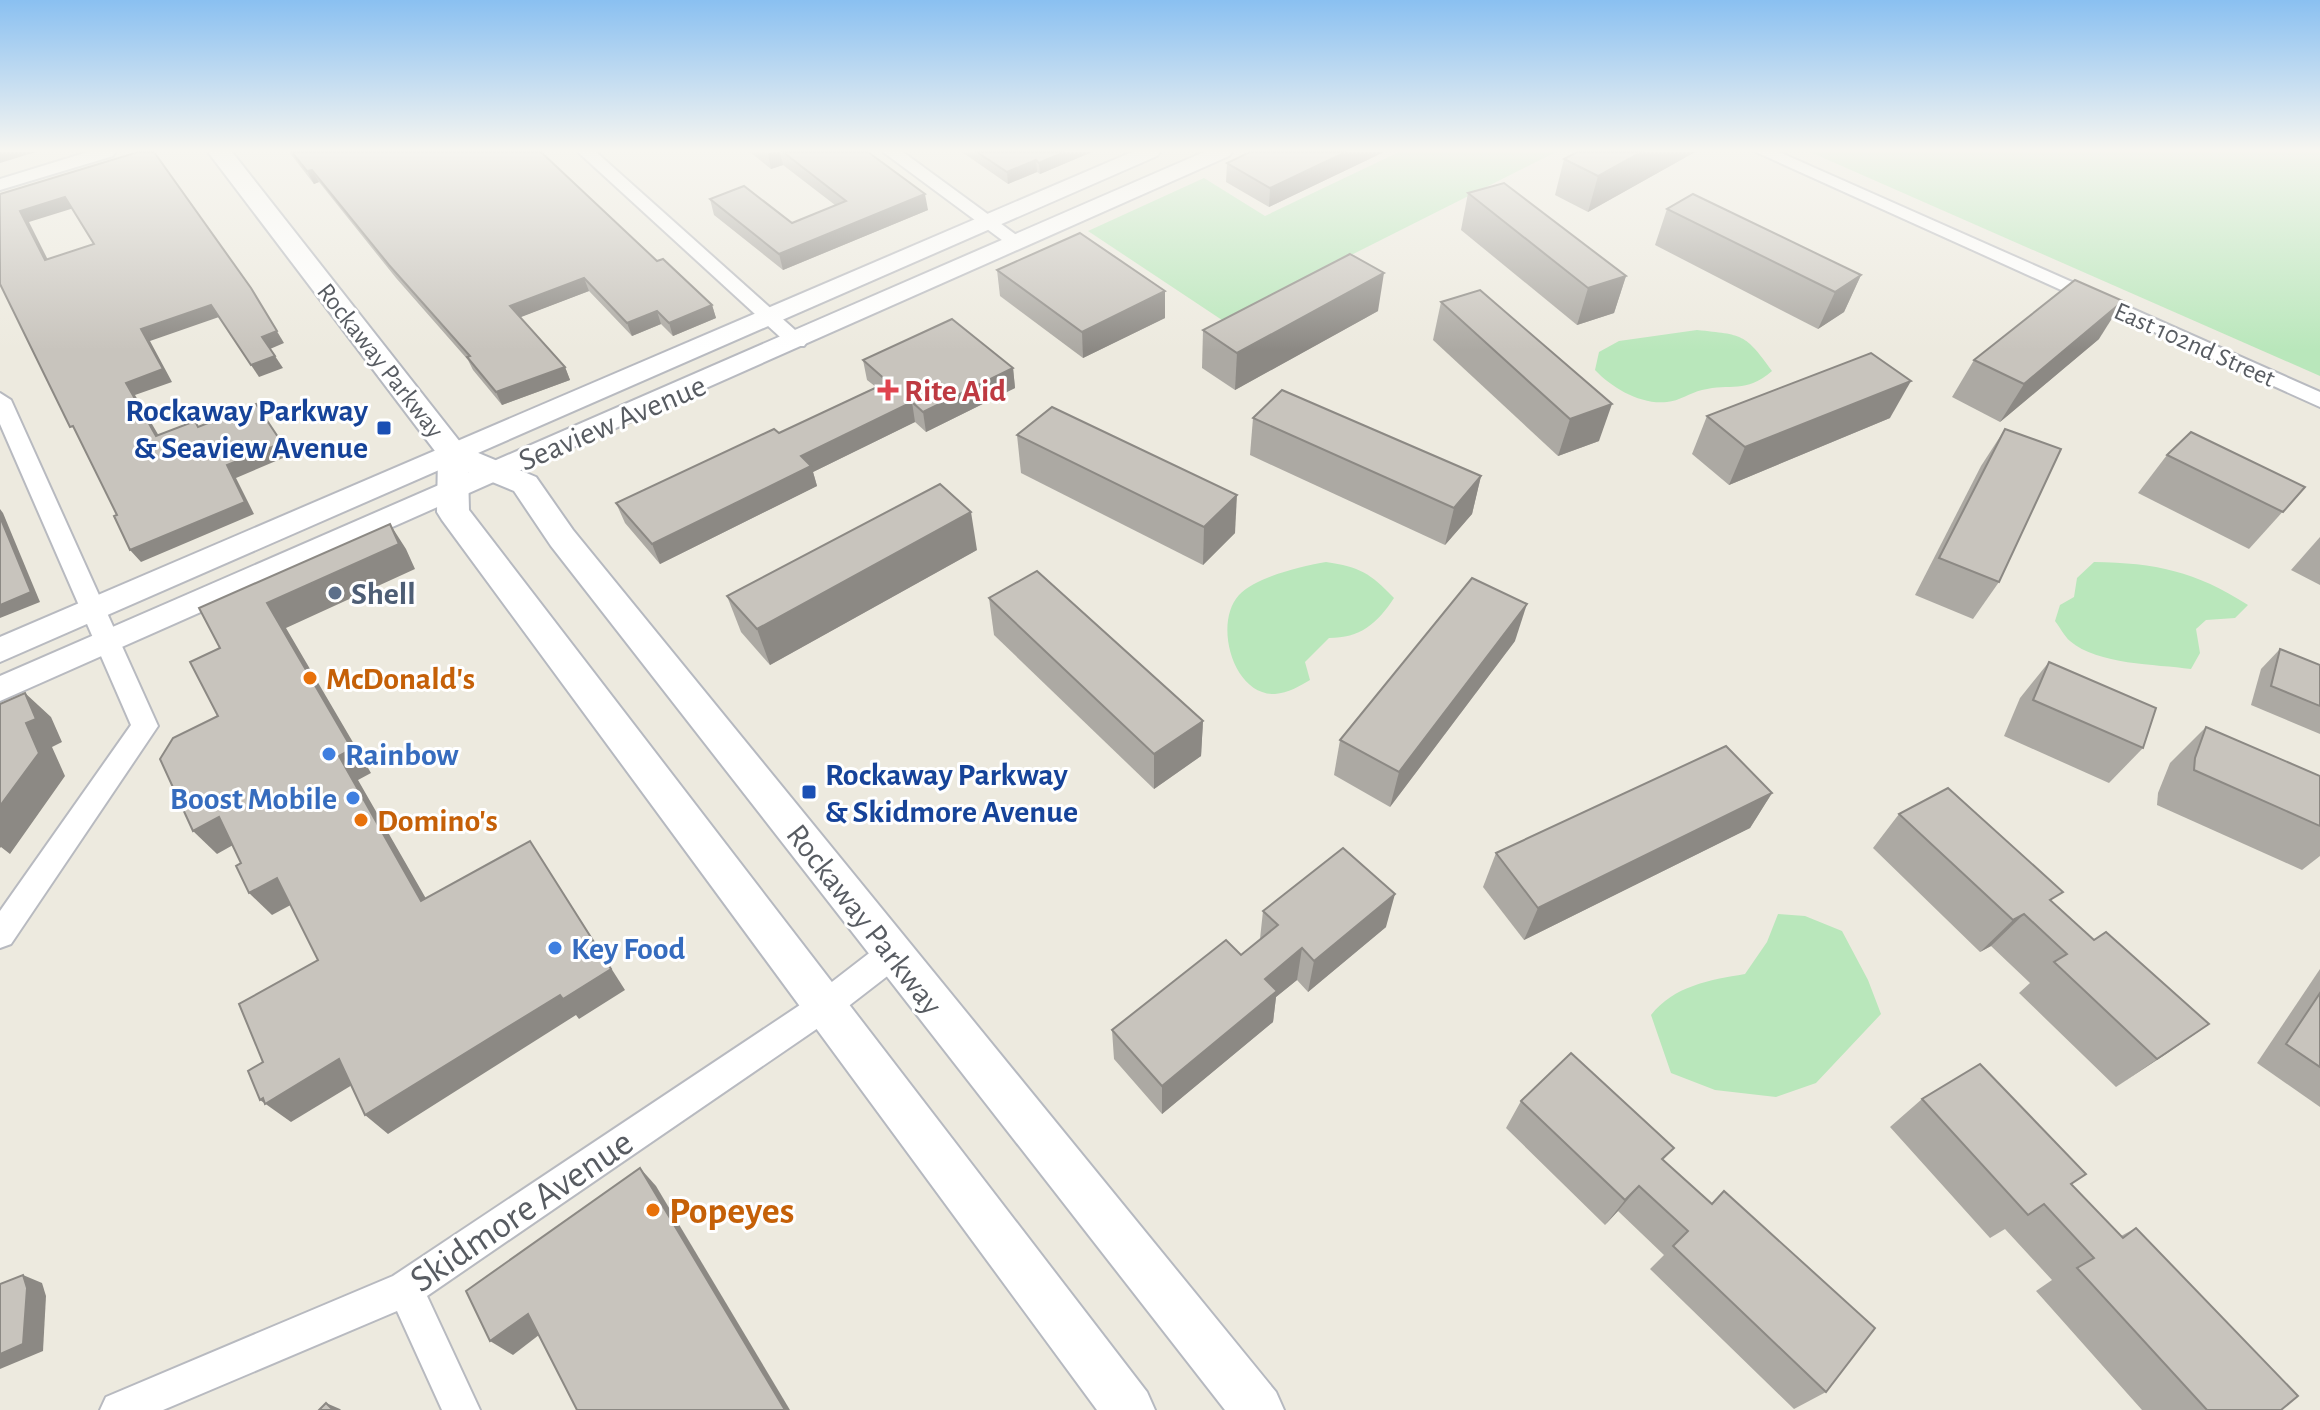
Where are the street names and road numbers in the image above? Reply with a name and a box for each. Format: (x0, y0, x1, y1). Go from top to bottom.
street label: Rockaway Parkway (312, 278, 448, 443)
street label: East 102nd Street (2110, 298, 2279, 392)
street label: Seaview Avenue (514, 369, 711, 477)
street label: Rockaway Parkway (780, 818, 948, 1021)
street label: Skidmore Avenue (404, 1123, 640, 1300)

